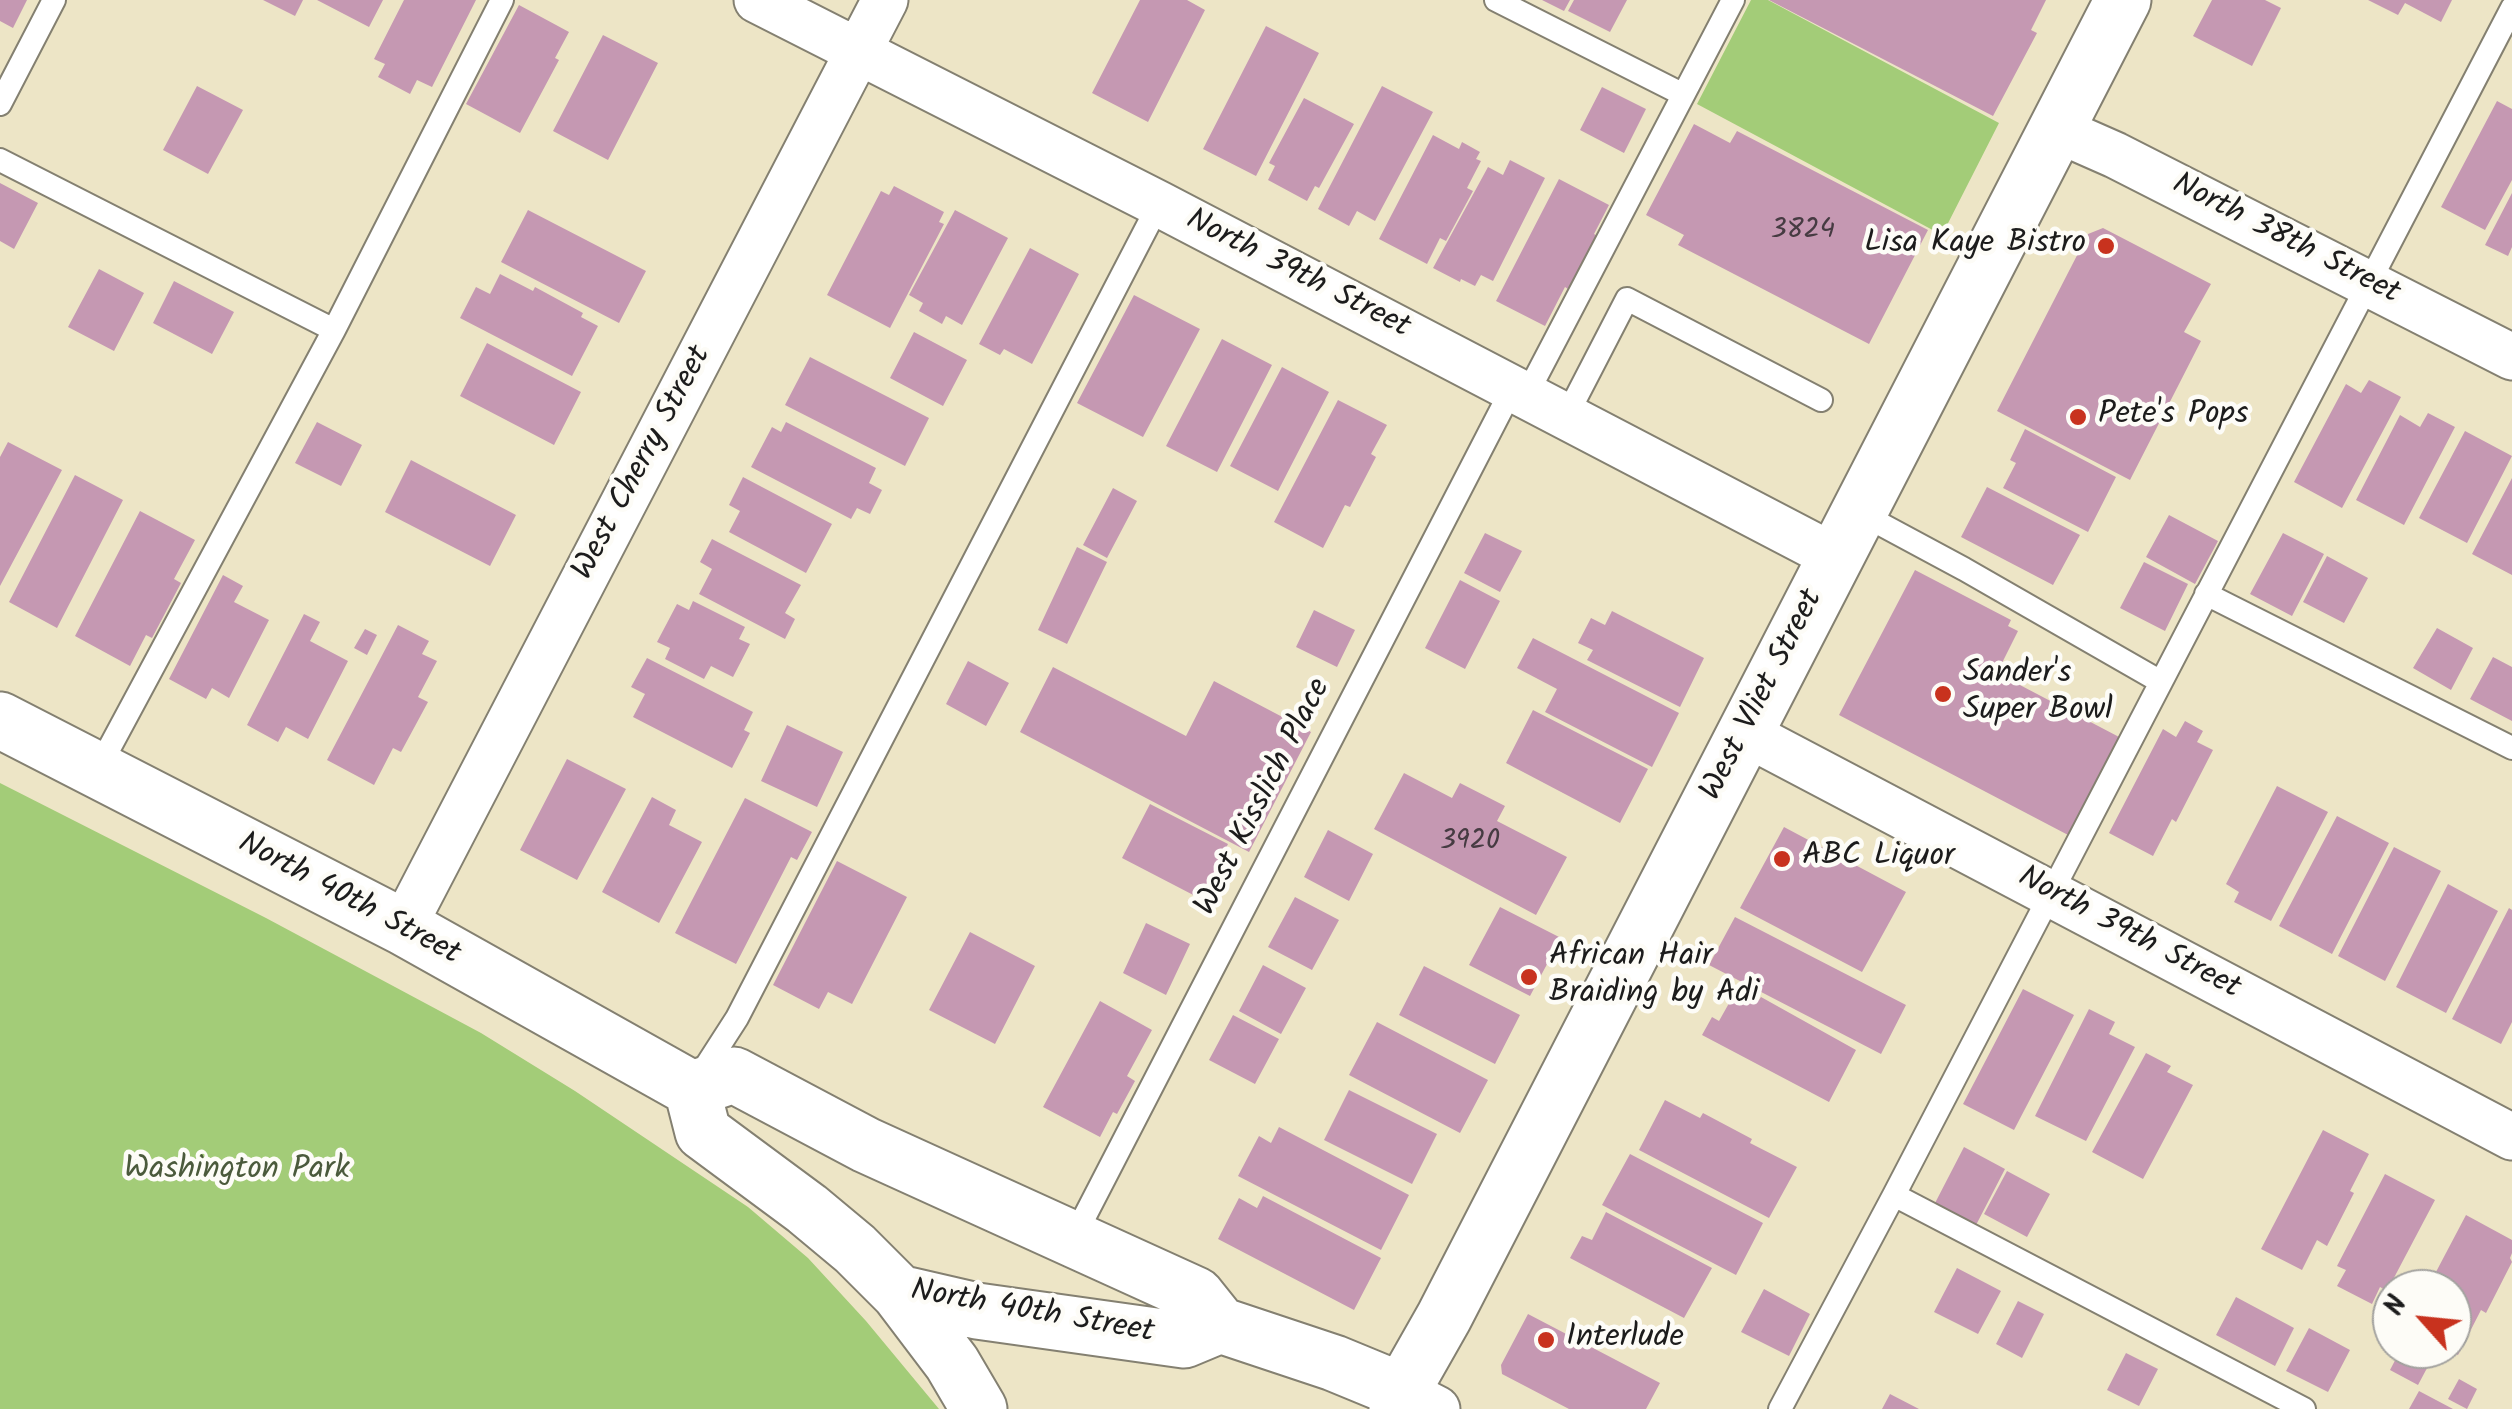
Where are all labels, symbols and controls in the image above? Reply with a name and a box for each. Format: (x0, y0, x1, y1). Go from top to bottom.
street label: North 38th Street (2165, 167, 2405, 315)
street label: North 39th Street (1178, 203, 1416, 349)
house number: 3824 (1771, 215, 1835, 249)
place label: Lisa Kaye Bistro (1864, 227, 2086, 265)
marker: Lisa Kaye Bistro (2095, 235, 2117, 257)
street label: West Cherry Street (566, 341, 722, 587)
place label: Pete's Pops (2098, 398, 2248, 436)
marker: Pete's Pops (2067, 406, 2089, 428)
street label: West Vliet Street (1694, 584, 1834, 808)
place label: Sander's Super Bowl (1963, 657, 2113, 732)
street label: West Kisslich Place (1189, 673, 1341, 923)
marker: Sander's Super Bowl (1932, 683, 1954, 705)
street label: North 40th Street (230, 826, 466, 976)
house number: 3920 (1440, 826, 1500, 860)
place label: ABC Liquor (1802, 840, 1955, 878)
marker: ABC Liquor (1771, 848, 1793, 870)
street label: North 39th Street (2010, 860, 2246, 1010)
place label: African Hair Braiding by Adi (1549, 940, 1759, 1015)
marker: African Hair Braiding by Adi (1518, 966, 1540, 988)
park label: Washington Park (124, 1153, 350, 1191)
north arrow (2372, 1269, 2472, 1369)
street label: North 40th Street (907, 1274, 1157, 1354)
text: N (2373, 1288, 2421, 1324)
place label: Interlude (1566, 1321, 1684, 1359)
marker: Interlude (1535, 1329, 1557, 1351)

